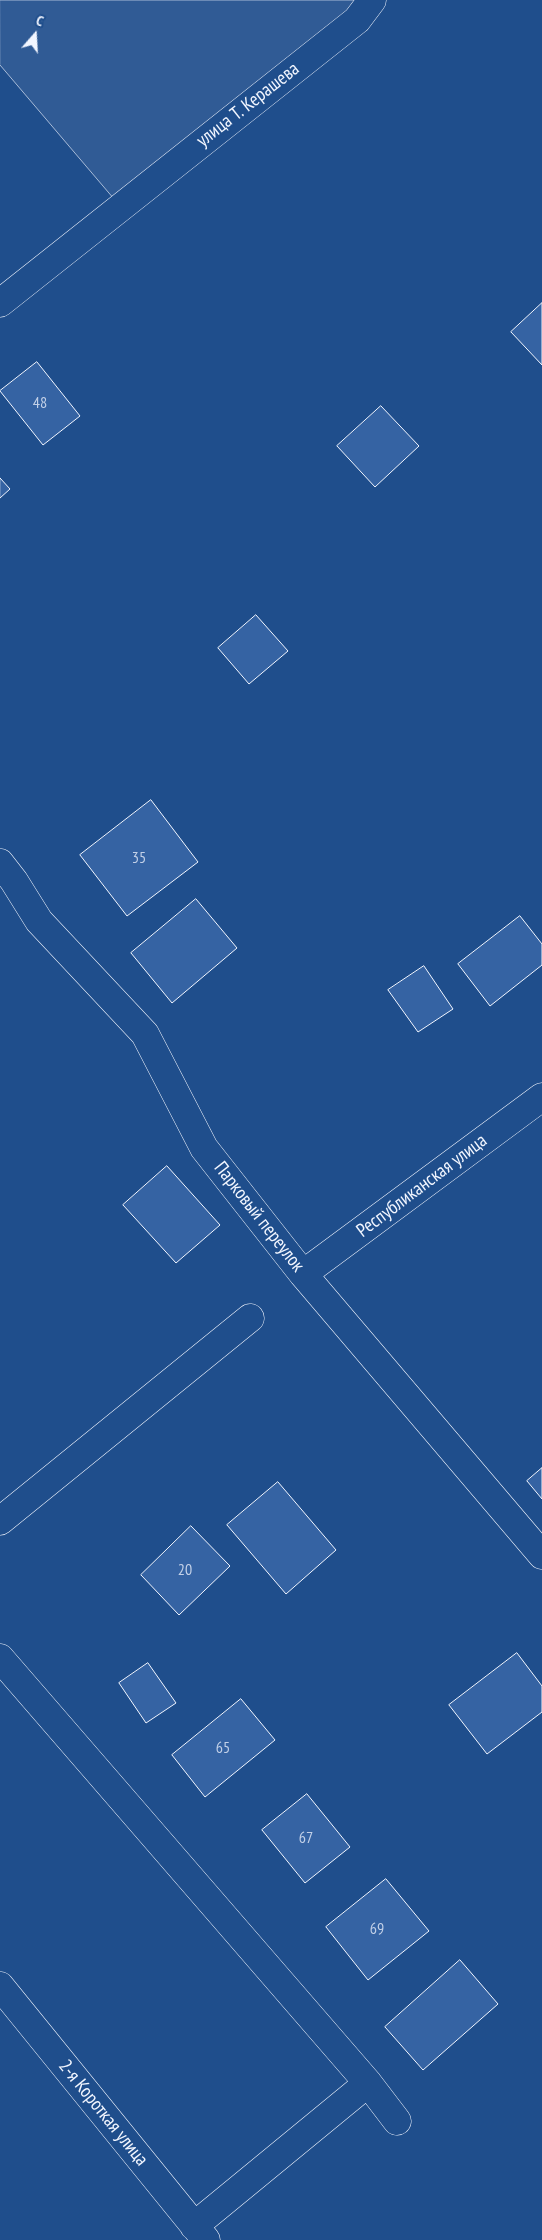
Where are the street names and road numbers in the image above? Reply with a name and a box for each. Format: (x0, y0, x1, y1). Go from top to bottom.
street label: улица Т. Керашева (192, 58, 304, 152)
street label: Республиканская улица (352, 1130, 492, 1242)
street label: Парковый переулок (209, 1157, 309, 1277)
street label: 2-я Короткая улица (53, 2055, 153, 2171)

